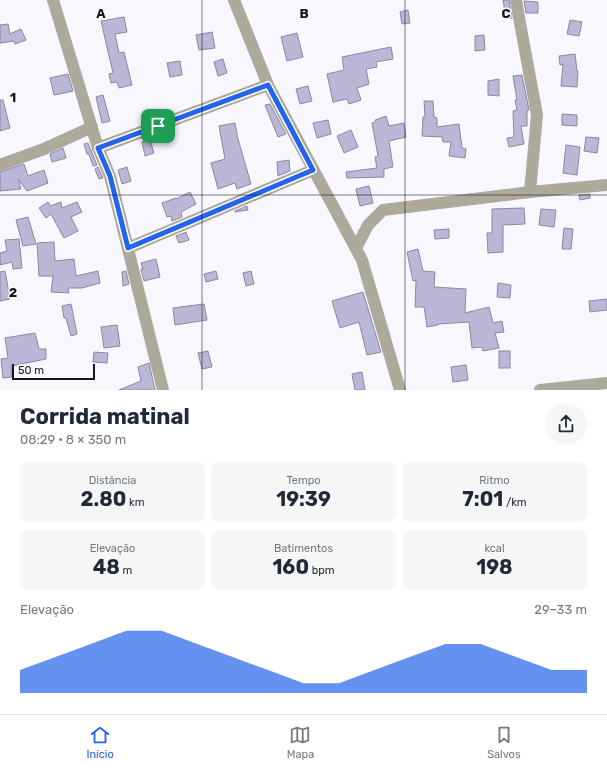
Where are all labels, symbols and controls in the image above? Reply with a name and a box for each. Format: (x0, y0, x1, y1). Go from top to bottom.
text: A (96, 6, 106, 21)
text: B (299, 6, 309, 21)
text: C (501, 6, 511, 21)
text: 1 (10, 90, 16, 105)
pin (141, 109, 175, 143)
icon: arrive (147, 115, 169, 137)
text: 2 (9, 285, 17, 300)
scale bar (12, 362, 95, 381)
text: 50 m (18, 364, 44, 377)
text: Corrida matinal (20, 403, 190, 430)
button: share (545, 403, 587, 445)
text: 08:29 · 8 × 350 m (20, 432, 126, 447)
text: Distância (89, 474, 136, 487)
text: Tempo (286, 474, 321, 487)
text: Ritmo (479, 474, 510, 487)
text: 2.80 (81, 487, 126, 511)
text: 19:39 (276, 487, 331, 511)
text: 7:01 (462, 487, 503, 511)
text: km (126, 496, 144, 509)
text: /km (503, 496, 527, 509)
text: Elevação (90, 542, 135, 555)
text: Batimentos (274, 542, 333, 555)
text: kcal (484, 542, 505, 555)
text: 48 (93, 555, 120, 579)
text: 160 (272, 555, 309, 579)
text: 198 (476, 555, 513, 579)
text: m (120, 564, 132, 577)
text: bpm (309, 564, 335, 577)
text: Elevação (20, 602, 74, 617)
text: 29–33 m (534, 602, 587, 617)
tab: Início (86, 724, 114, 761)
tab: Mapa (287, 724, 314, 761)
tab: Salvos (487, 724, 521, 761)

